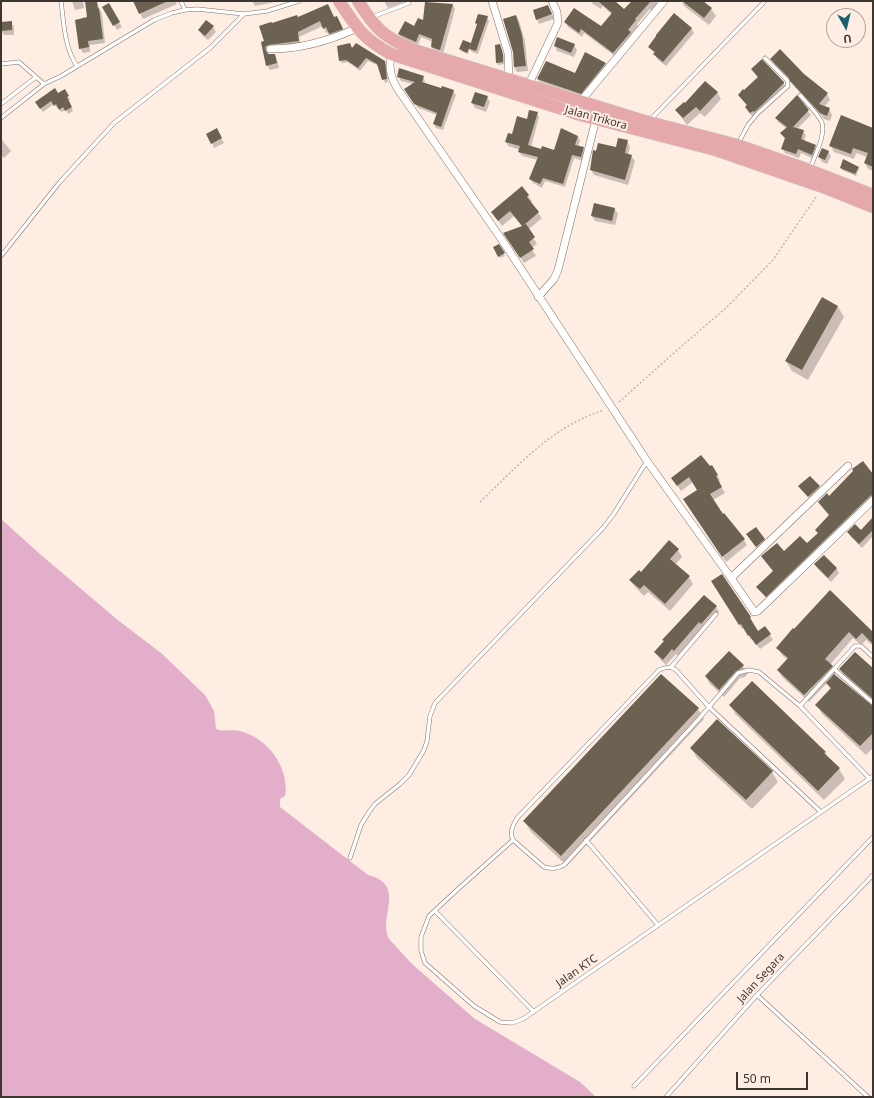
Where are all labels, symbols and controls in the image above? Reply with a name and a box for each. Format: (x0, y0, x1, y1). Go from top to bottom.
north arrow (826, 8, 866, 48)
text: U (842, 31, 853, 47)
street label: Jalan Trikora (563, 103, 629, 133)
street label: Jalan Segara (735, 950, 787, 1006)
street label: Jalan KTC (554, 952, 600, 990)
scale bar (738, 1064, 810, 1090)
text: 50 m (743, 1070, 771, 1087)

